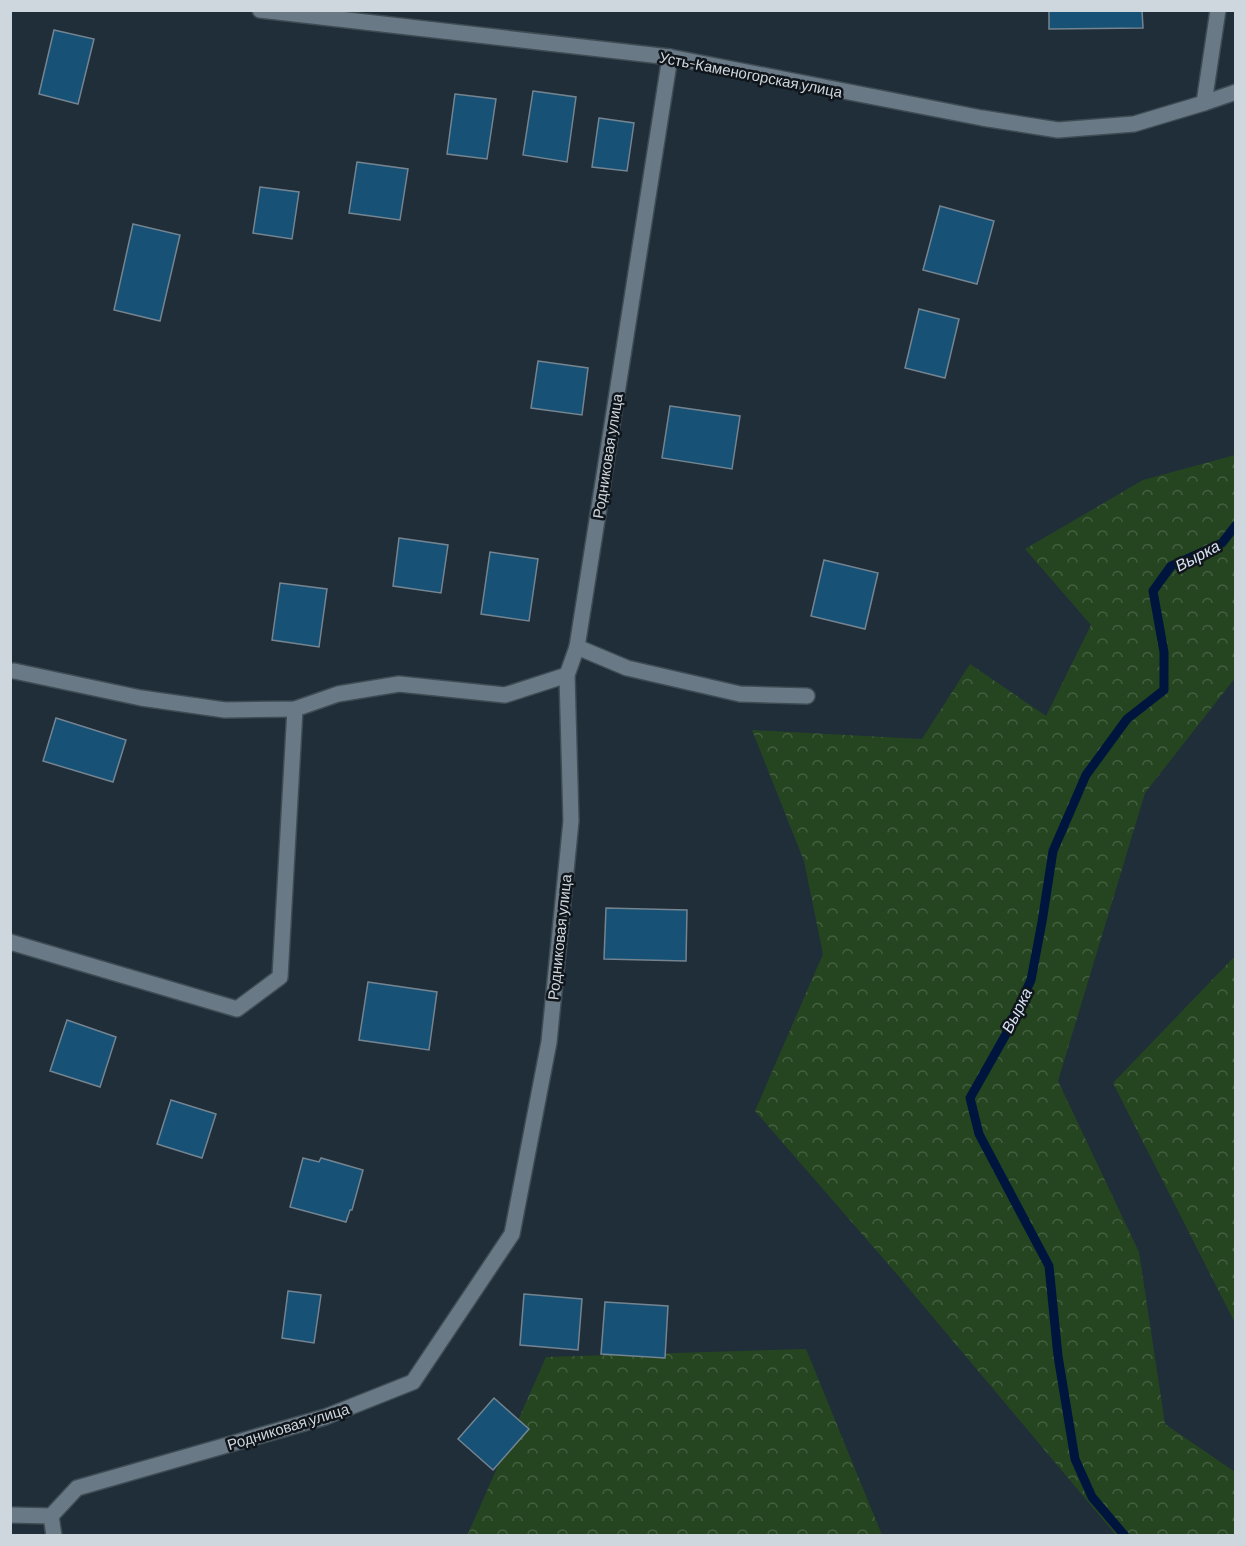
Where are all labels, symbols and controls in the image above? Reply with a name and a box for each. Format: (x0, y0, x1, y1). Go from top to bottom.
street label: Усть-Каменогорская улица (658, 47, 845, 101)
street label: Родниковая улица (588, 392, 626, 520)
water label: Вырка (1171, 535, 1223, 575)
street label: Родниковая улица (543, 873, 575, 1001)
water label: Вырка (997, 984, 1035, 1036)
street label: Родниковая улица (225, 1399, 352, 1453)

